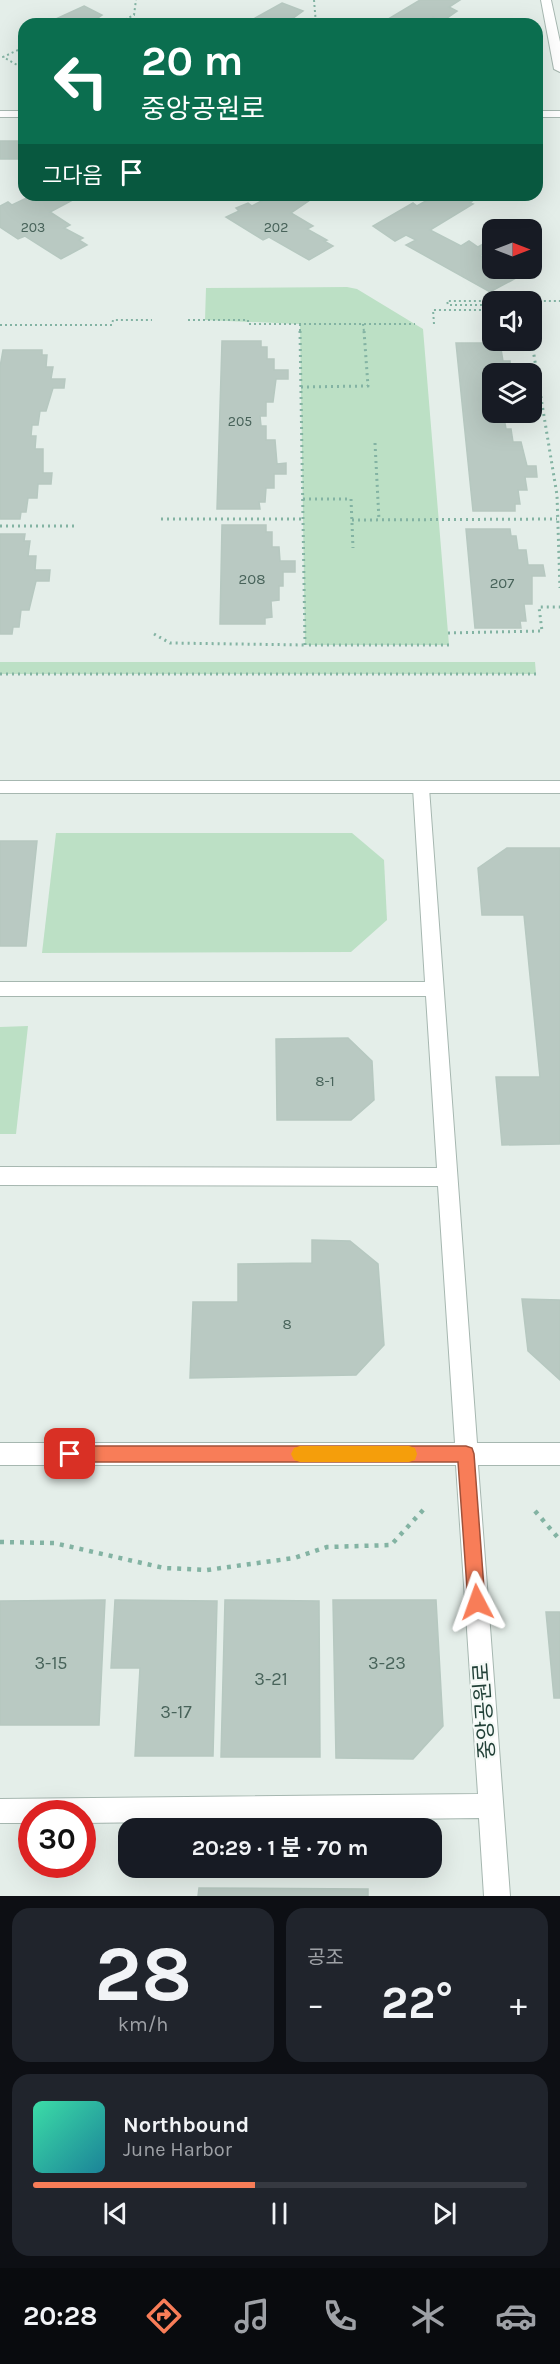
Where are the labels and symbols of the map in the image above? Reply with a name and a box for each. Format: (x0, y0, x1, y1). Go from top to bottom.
house number: 203 (21, 219, 45, 236)
house number: 202 (264, 219, 288, 236)
north arrow (482, 219, 542, 279)
house number: 205 (228, 413, 252, 430)
house number: 208 (239, 570, 265, 588)
house number: 207 (490, 574, 514, 592)
house number: 8-1 (315, 1072, 335, 1090)
house number: 8 (282, 1315, 292, 1333)
pin (44, 1428, 95, 1479)
position arrow (445, 1570, 509, 1634)
house number: 3-15 (34, 1652, 68, 1674)
house number: 3-23 (368, 1652, 406, 1674)
street label: 중앙공원로 (469, 1662, 499, 1760)
house number: 3-21 (254, 1668, 288, 1690)
house number: 3-17 (160, 1701, 192, 1723)
speed limit sign: 30 (18, 1800, 96, 1878)

